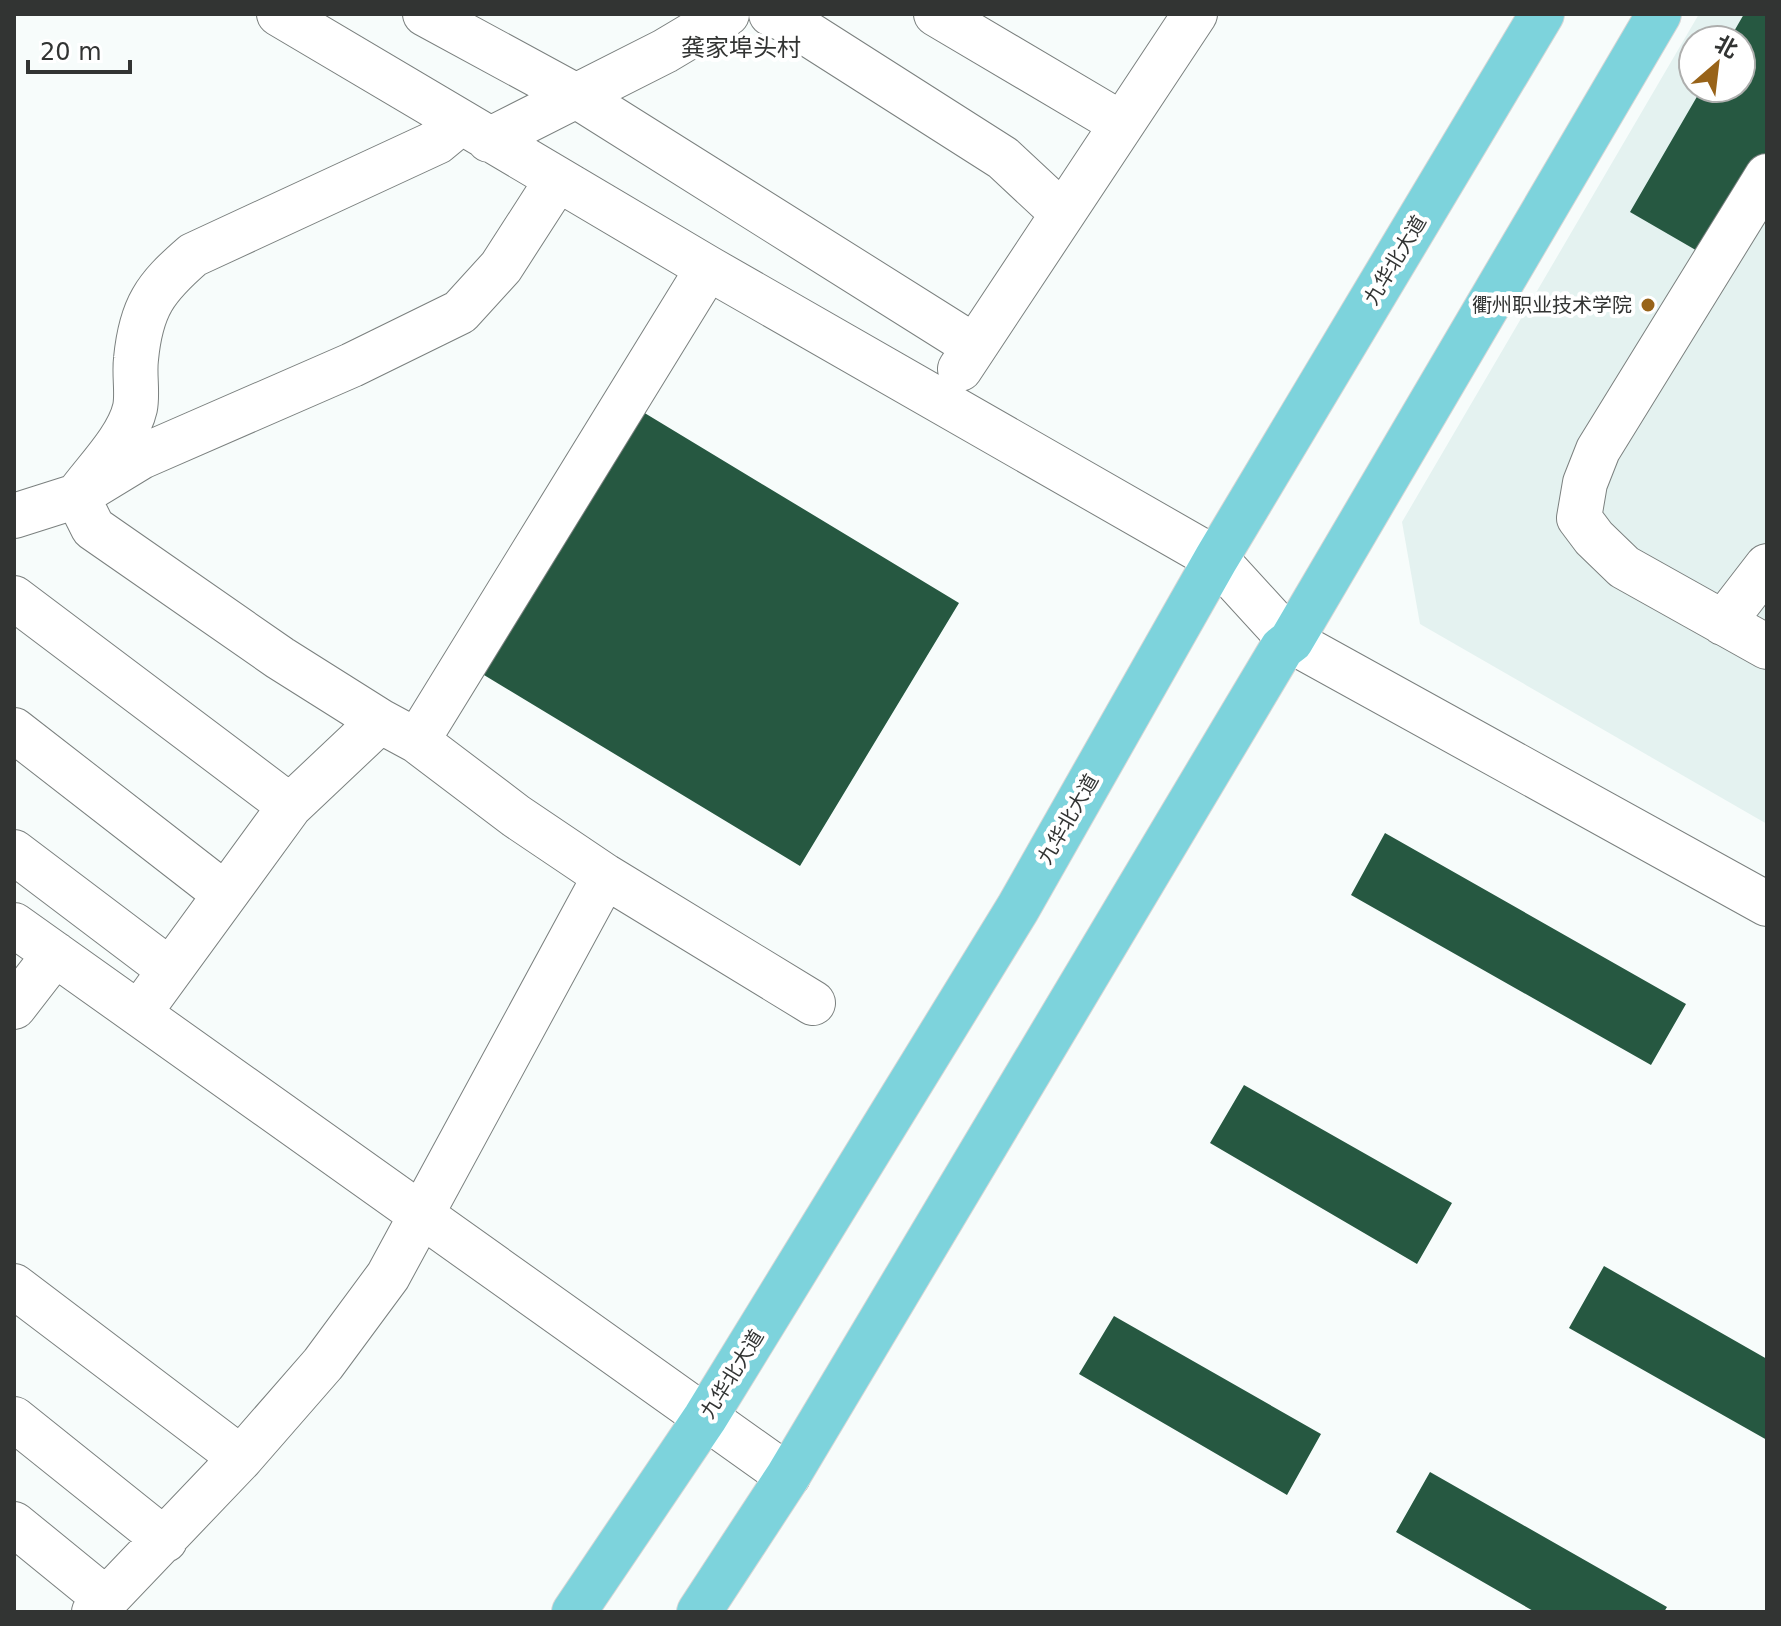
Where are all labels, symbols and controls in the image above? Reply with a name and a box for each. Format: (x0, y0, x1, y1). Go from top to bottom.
scale bar (28, 24, 130, 74)
north arrow (1677, 24, 1757, 104)
text: 北 (1711, 31, 1742, 63)
district label: 龚家埠头村 (681, 34, 801, 62)
text: 20 m (40, 38, 102, 66)
street label: 九华北大道 (1359, 211, 1431, 309)
place label: 衢州职业技术学院 (1472, 293, 1632, 317)
marker: 衢州职业技术学院 (1639, 296, 1657, 314)
street label: 九华北大道 (1033, 770, 1103, 868)
street label: 九华北大道 (695, 1325, 769, 1423)

